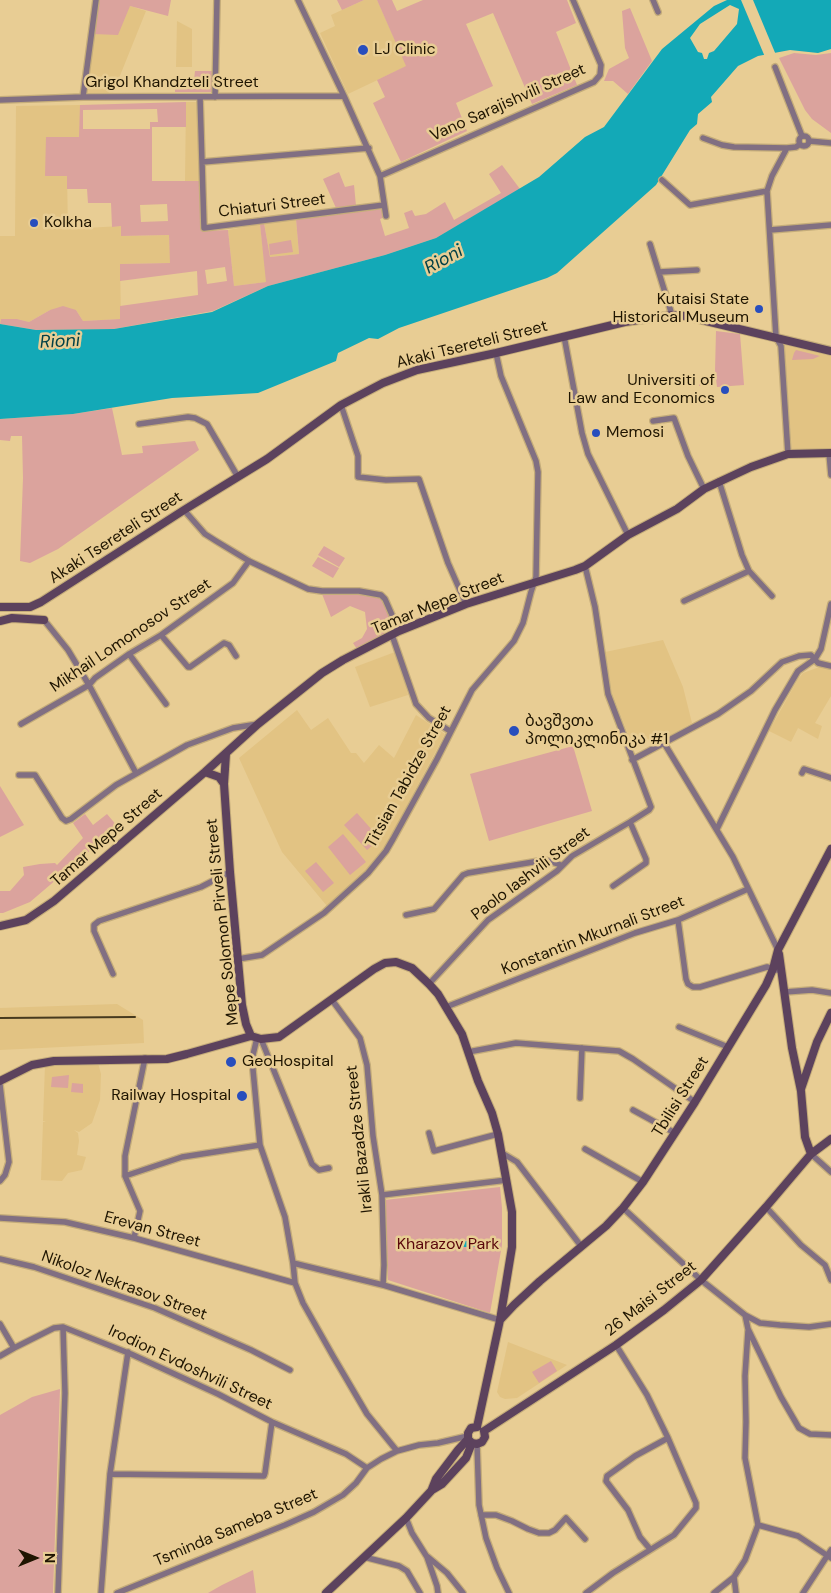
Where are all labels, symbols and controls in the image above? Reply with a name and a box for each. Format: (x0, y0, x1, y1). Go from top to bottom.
place label: LJ Clinic (374, 40, 436, 60)
marker: LJ Clinic (356, 43, 370, 57)
street label: Vano Sarajishvili Street (427, 60, 589, 146)
street label: Grigol Khandzteli Street (85, 73, 259, 93)
street label: Chiaturi Street (217, 190, 327, 222)
place label: Kolkha (44, 213, 92, 233)
marker: Kolkha (28, 217, 40, 229)
water label: Rioni (421, 241, 467, 279)
place label: Kutaisi State Historical Museum (612, 290, 749, 328)
marker: Kutaisi State Historical Museum (753, 303, 765, 315)
street label: Akaki Tsereteli Street (394, 317, 550, 373)
water label: Rioni (39, 330, 81, 354)
place label: Universiti of Law and Economics (568, 371, 715, 409)
marker: Universiti of Law and Economics (719, 384, 731, 396)
place label: Memosi (606, 423, 664, 443)
marker: Memosi (590, 427, 602, 439)
street label: Akaki Tsereteli Street (46, 488, 186, 588)
street label: Tamar Mepe Street (369, 569, 507, 639)
street label: Mikhail Lomonosov Street (47, 575, 215, 697)
street label: Titsian Tabidze Street (362, 703, 456, 851)
place label: ბავშვთა პოლიკლინიკა #1 (525, 712, 668, 750)
marker: ბავშვთა პოლიკლინიკა #1 (507, 724, 521, 738)
street label: Tamar Mepe Street (48, 785, 166, 891)
street label: Mepe Solomon Pirveli Street (203, 818, 243, 1026)
street label: Paolo Iashvili Street (468, 823, 594, 925)
street label: Konstantin Mkurnali Street (499, 892, 687, 980)
place label: GeoHospital (242, 1052, 334, 1072)
street label: Tbilisi Street (649, 1053, 713, 1141)
marker: GeoHospital (224, 1055, 238, 1069)
street label: Irakli Bazadze Street (343, 1064, 377, 1214)
place label: Railway Hospital (111, 1086, 231, 1106)
marker: Railway Hospital (235, 1089, 249, 1103)
street label: Erevan Street (102, 1208, 202, 1252)
park label: Kharazov Park (397, 1235, 499, 1255)
street label: Nikoloz Nekrasov Street (39, 1247, 209, 1325)
street label: 26 Maisi Street (601, 1257, 701, 1341)
street label: Irodion Evdoshvili Street (105, 1322, 275, 1414)
street label: Tsminda Sameba Street (151, 1485, 321, 1571)
north arrow (10, 1533, 60, 1583)
text: N (41, 1553, 59, 1563)

